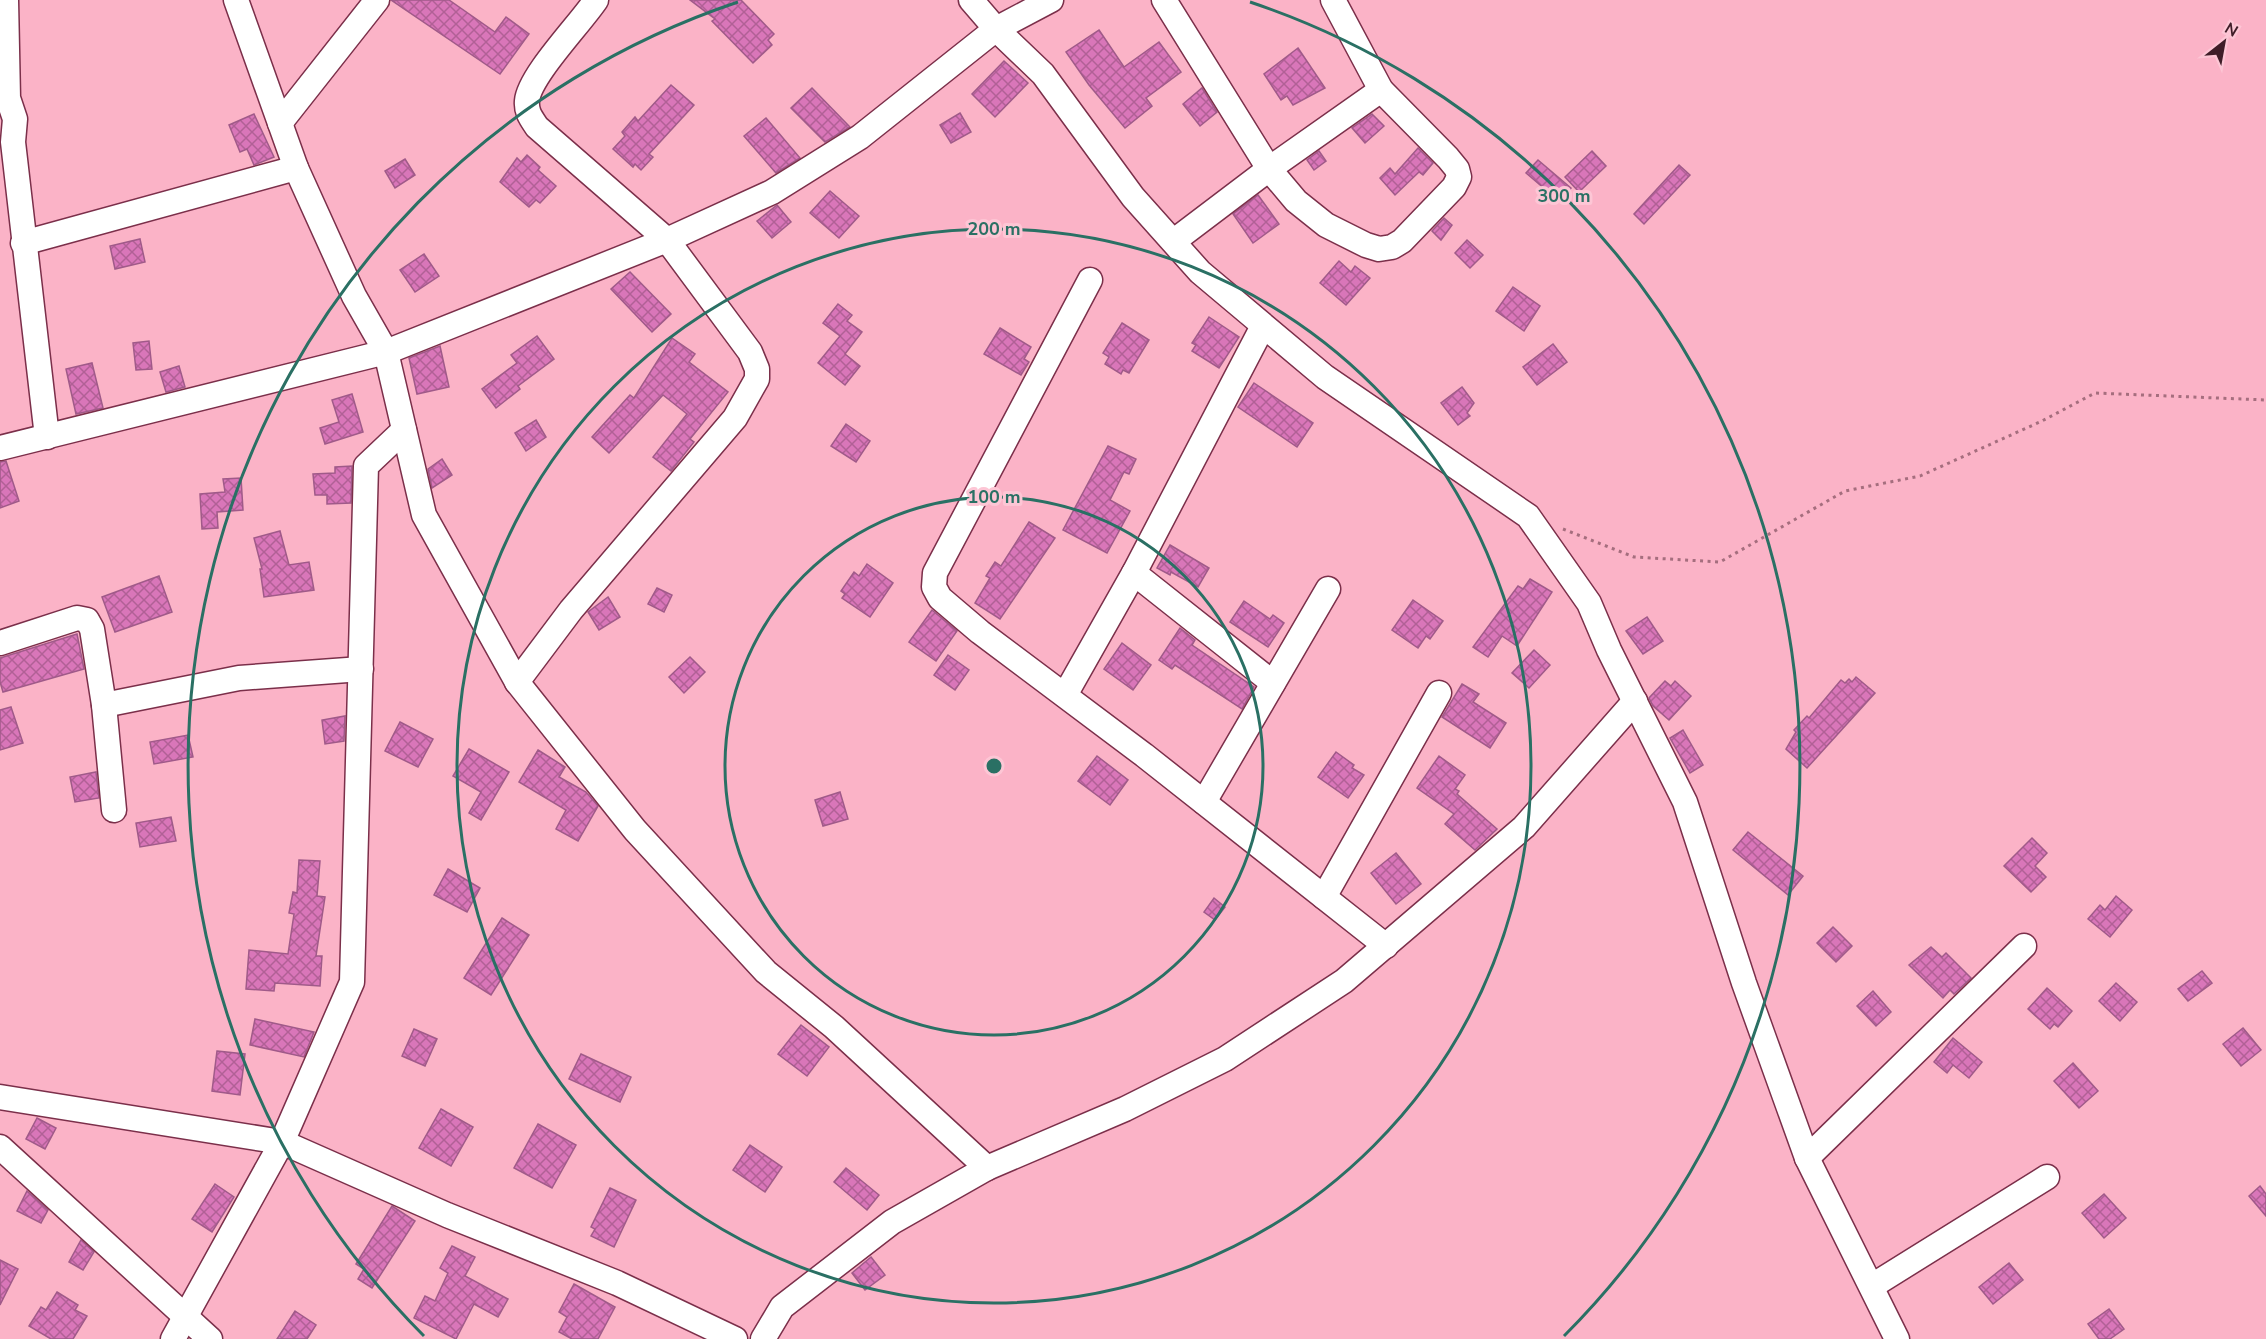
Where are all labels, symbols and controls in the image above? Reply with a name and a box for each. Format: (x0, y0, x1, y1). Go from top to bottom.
north arrow (2194, 12, 2254, 72)
text: N (2220, 17, 2242, 43)
text: 300 m (1537, 184, 1591, 208)
text: 200 m (967, 217, 1021, 241)
text: 100 m (967, 485, 1021, 509)
centre of rings (984, 756, 1004, 776)

